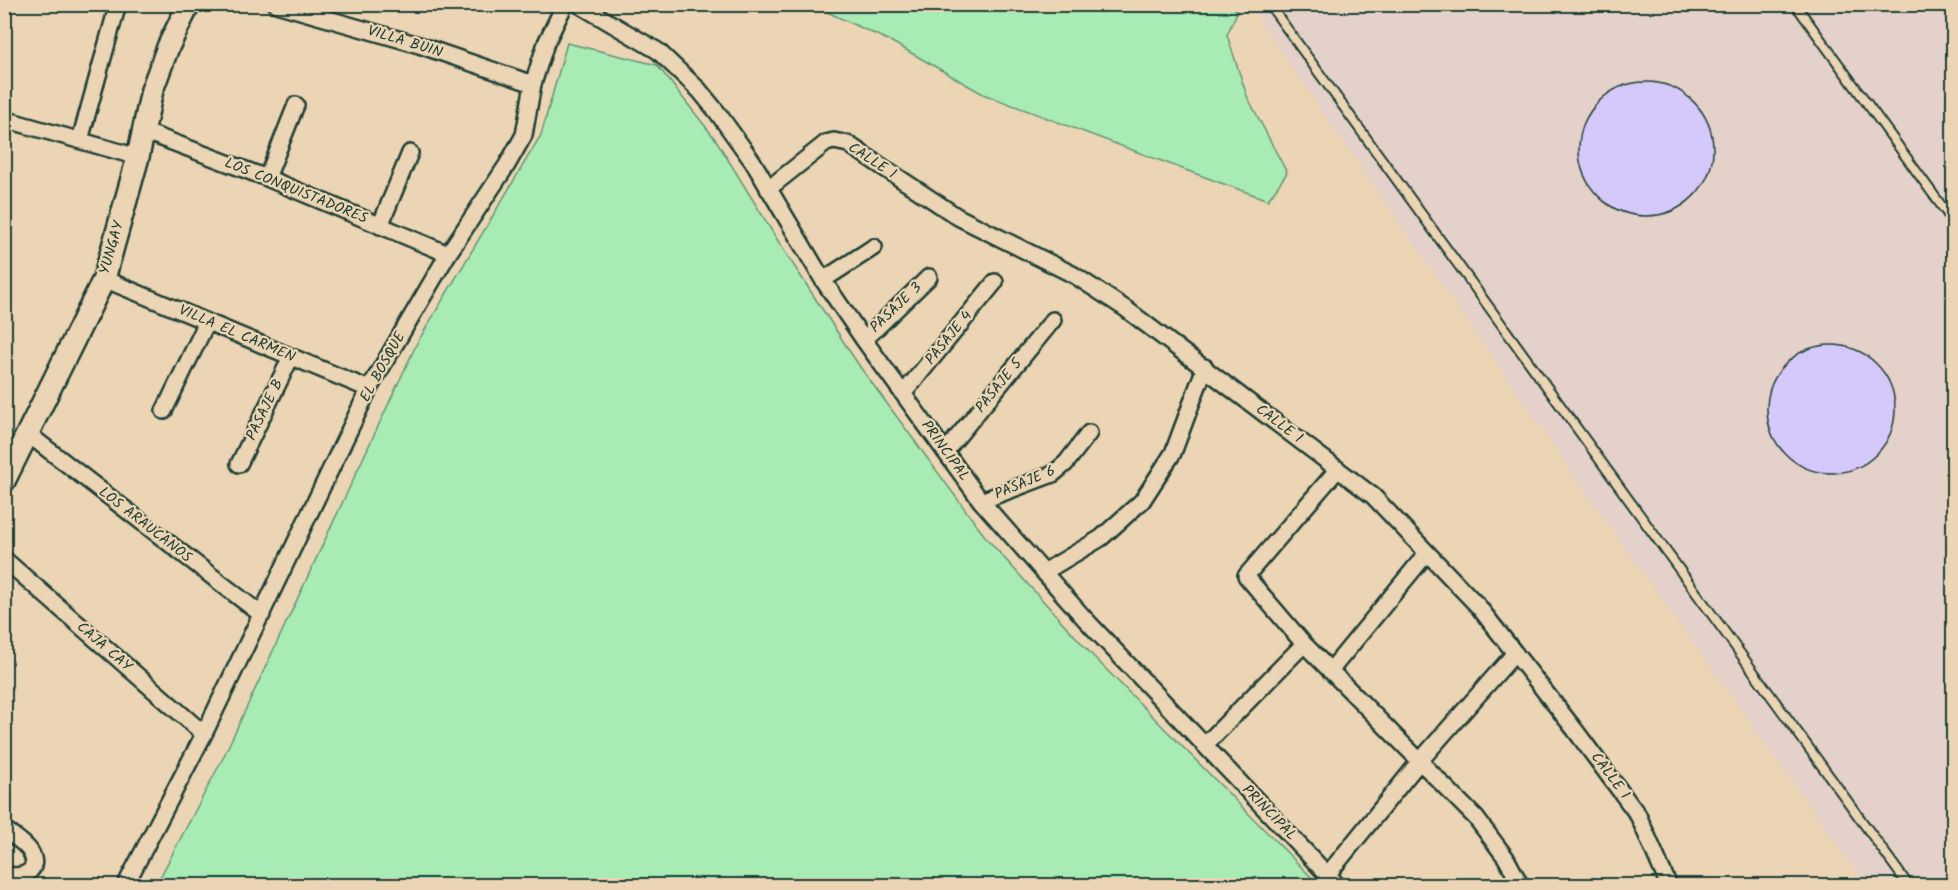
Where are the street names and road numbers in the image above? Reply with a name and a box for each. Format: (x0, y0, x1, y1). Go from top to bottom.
street label: VILLA BUIN (364, 19, 446, 65)
street label: CALLE 1 (843, 136, 901, 186)
street label: LOS CONQUISTADORES (221, 151, 371, 231)
street label: YUNGAY (93, 217, 131, 278)
street label: PASAJE 3 (864, 277, 928, 339)
street label: VILLA EL CARMEN (175, 299, 299, 369)
street label: PASAJE 4 (919, 305, 979, 371)
street label: EL BOSQUE (354, 326, 413, 407)
street label: PASAJE 5 (969, 353, 1029, 419)
street label: PASAJE B (240, 375, 290, 445)
street label: CALLE 1 (1250, 398, 1308, 450)
street label: PRINCIPAL (914, 415, 976, 487)
street label: PASAJE 6 (991, 459, 1059, 507)
street label: LOS ARAUCANOS (93, 481, 197, 569)
street label: CAJA CAY (71, 616, 138, 679)
street label: CALLE 1 (1584, 747, 1636, 805)
street label: PRINCIPAL (1236, 779, 1302, 847)

